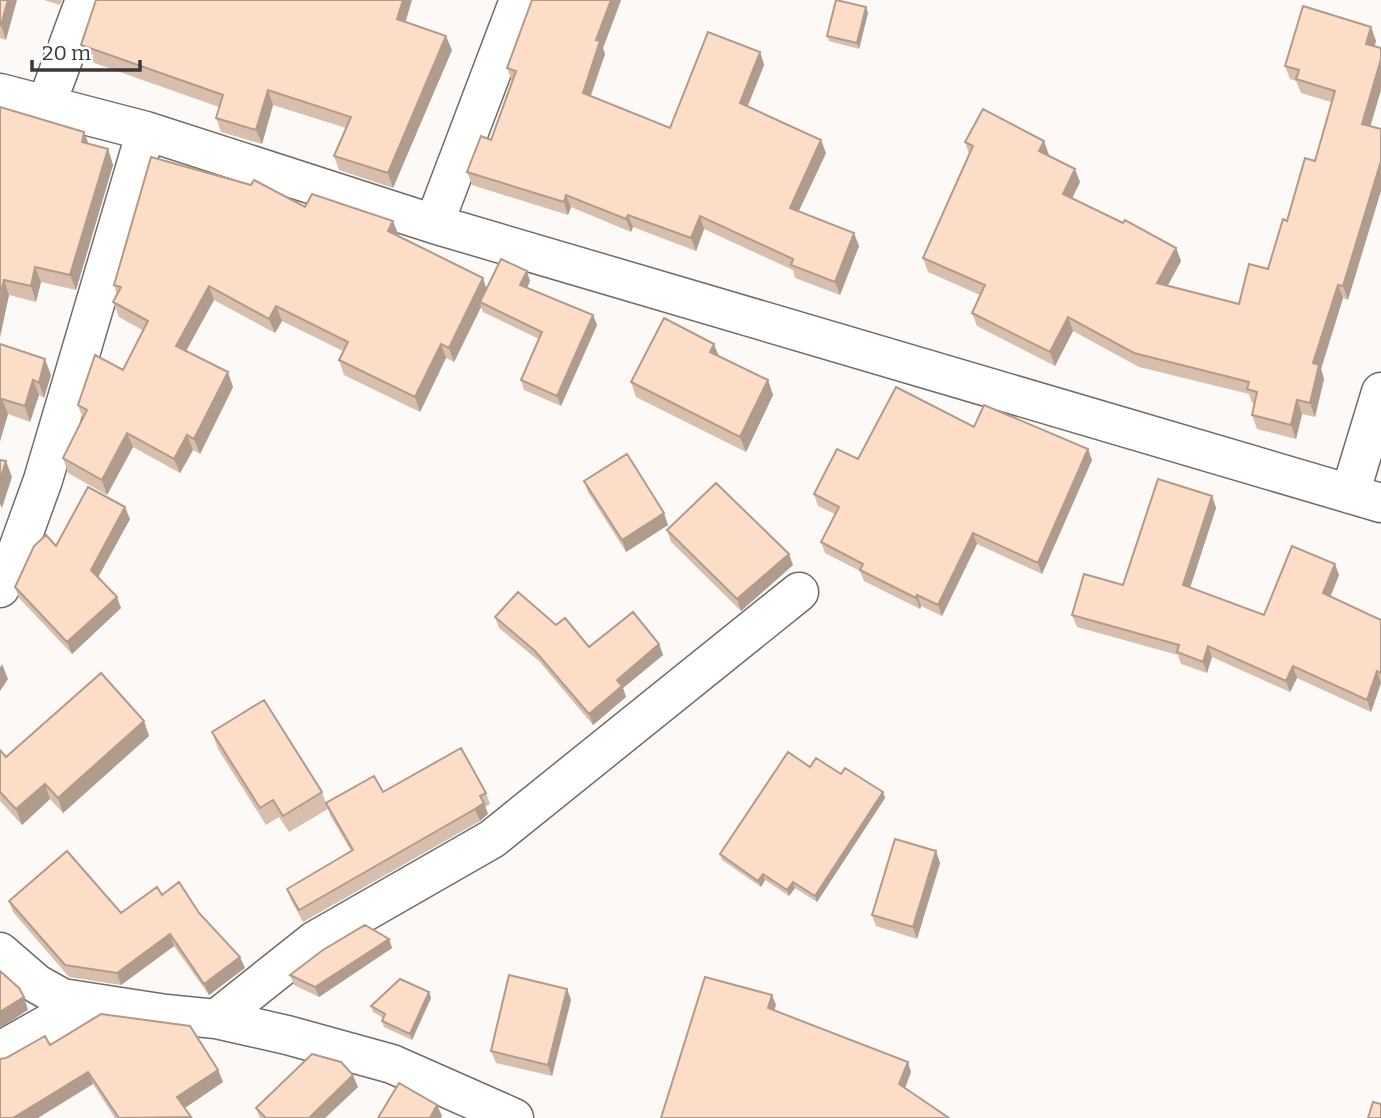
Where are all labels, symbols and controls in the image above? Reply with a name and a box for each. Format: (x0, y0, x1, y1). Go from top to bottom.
scale bar (32, 28, 140, 72)
text: 20 m (42, 40, 91, 66)

